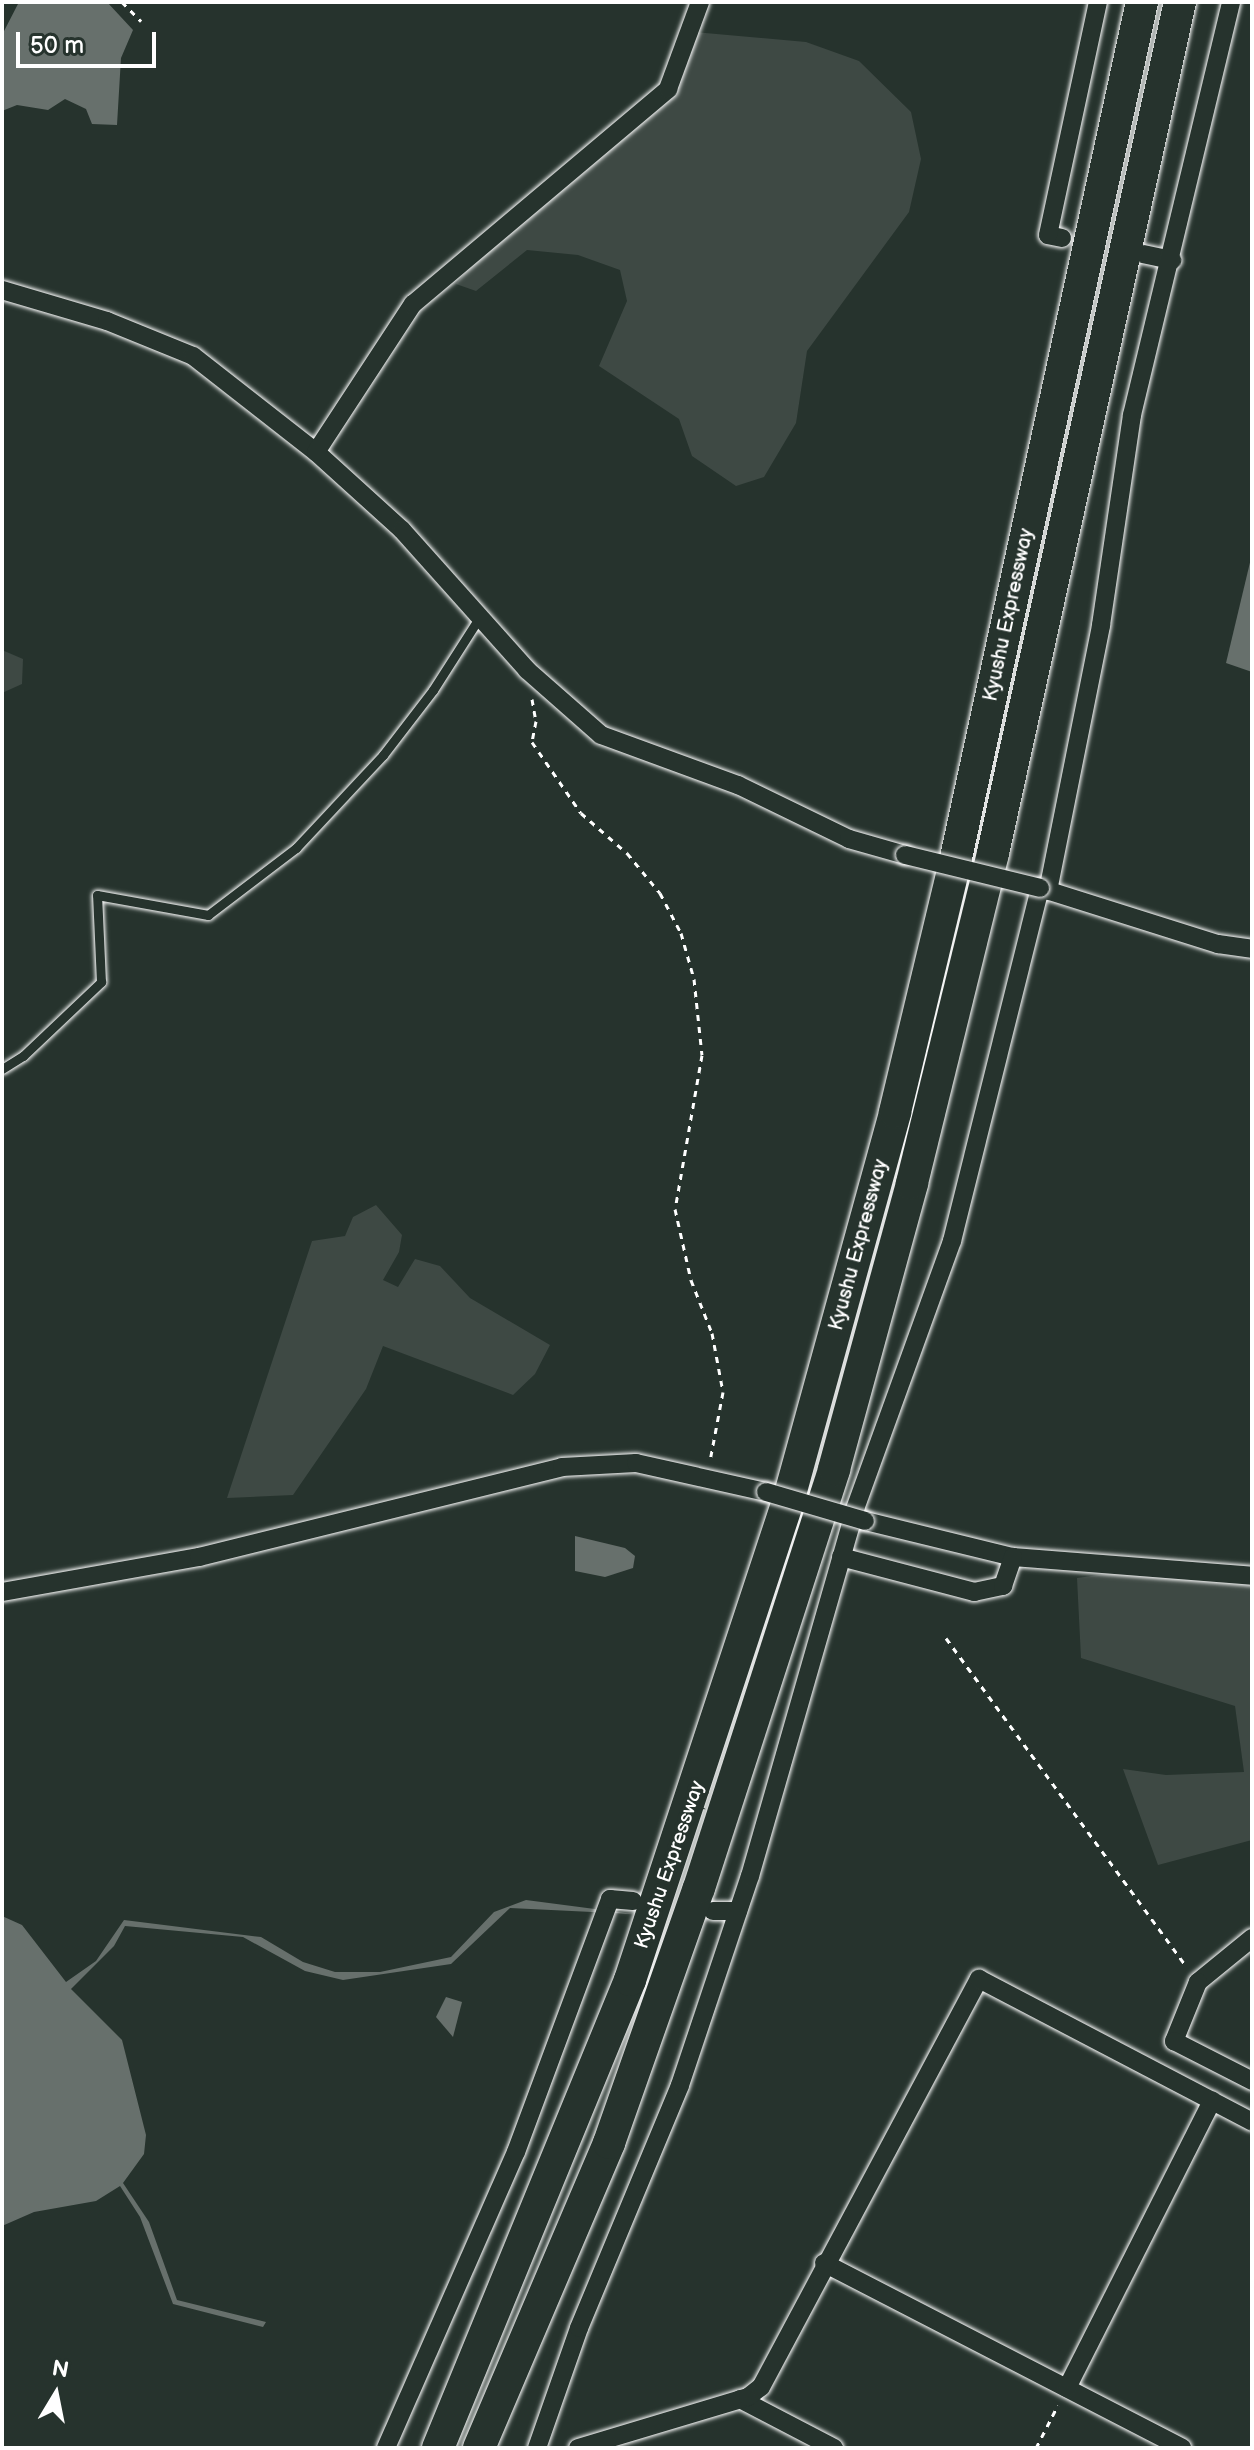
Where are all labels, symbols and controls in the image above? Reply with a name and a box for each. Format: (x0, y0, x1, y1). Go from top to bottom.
scale bar (20, 16, 160, 66)
text: 50 m (30, 31, 84, 60)
street label: Kyushu Expressway (979, 526, 1039, 704)
street label: Kyushu Expressway (825, 1157, 893, 1333)
street label: Kyushu Expressway (630, 1778, 710, 1952)
north arrow (16, 2354, 96, 2434)
text: N (50, 2355, 71, 2385)

